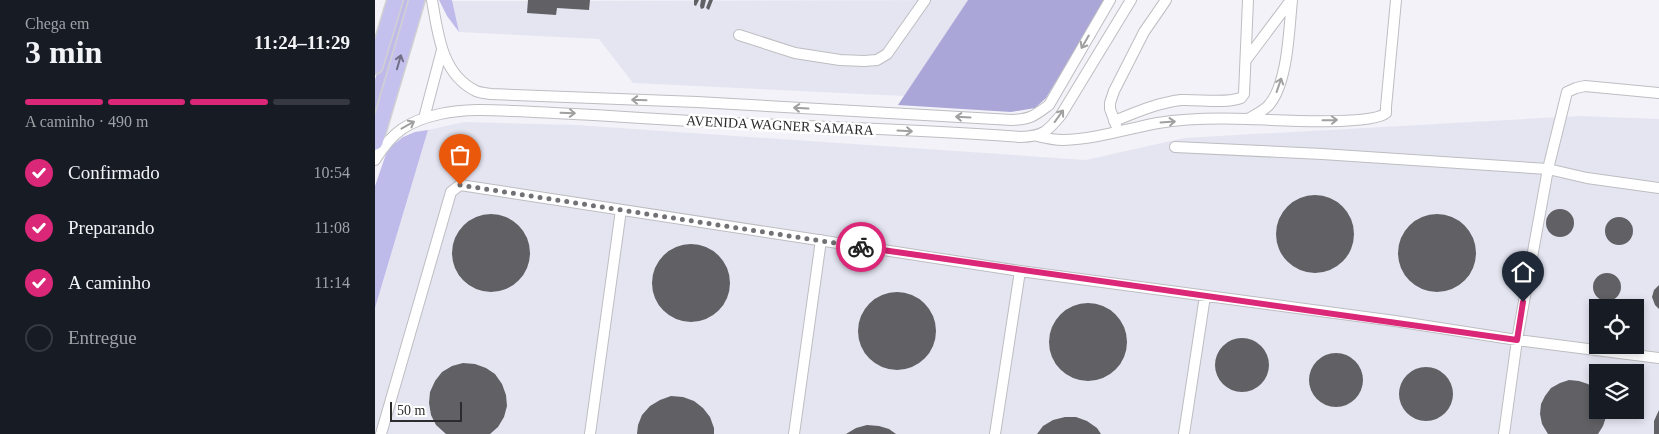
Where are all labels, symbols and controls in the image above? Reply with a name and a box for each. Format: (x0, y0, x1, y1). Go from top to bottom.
text: Chega em (25, 15, 89, 32)
text: 11:24–11:29 (254, 32, 350, 53)
text: 3 min (25, 34, 102, 70)
one-way arrow (1080, 35, 1090, 49)
one-way arrow (394, 54, 404, 70)
one-way arrow (1275, 77, 1285, 93)
one-way arrow (631, 95, 647, 104)
one-way arrow (793, 103, 809, 112)
one-way arrow (559, 109, 575, 118)
one-way arrow (1054, 109, 1064, 123)
one-way arrow (955, 112, 971, 121)
text: A caminho · 490 m (25, 113, 149, 130)
street label: AVENIDA WAGNER SAMARA (686, 113, 875, 138)
one-way arrow (1322, 115, 1338, 125)
one-way arrow (1159, 117, 1175, 127)
one-way arrow (400, 120, 414, 130)
one-way arrow (896, 126, 912, 135)
pin (439, 134, 481, 185)
icon: bag (446, 141, 474, 169)
icon: check (25, 159, 53, 187)
text: Confirmado (68, 162, 160, 183)
text: 10:54 (314, 164, 350, 181)
icon: check (25, 214, 53, 242)
text: Preparando (68, 217, 155, 238)
text: 11:08 (314, 219, 350, 236)
courier (836, 222, 886, 272)
icon: bike (847, 233, 875, 261)
pin (1502, 251, 1544, 302)
icon: home (1509, 258, 1537, 286)
icon: check (25, 269, 53, 297)
text: A caminho (68, 272, 151, 293)
text: 11:14 (314, 274, 350, 291)
map controls (1589, 299, 1644, 419)
button: locate (1589, 299, 1644, 354)
text: Entregue (68, 327, 137, 348)
button: layers (1589, 364, 1644, 419)
scale bar (390, 399, 463, 422)
text: 50 m (397, 403, 425, 418)

